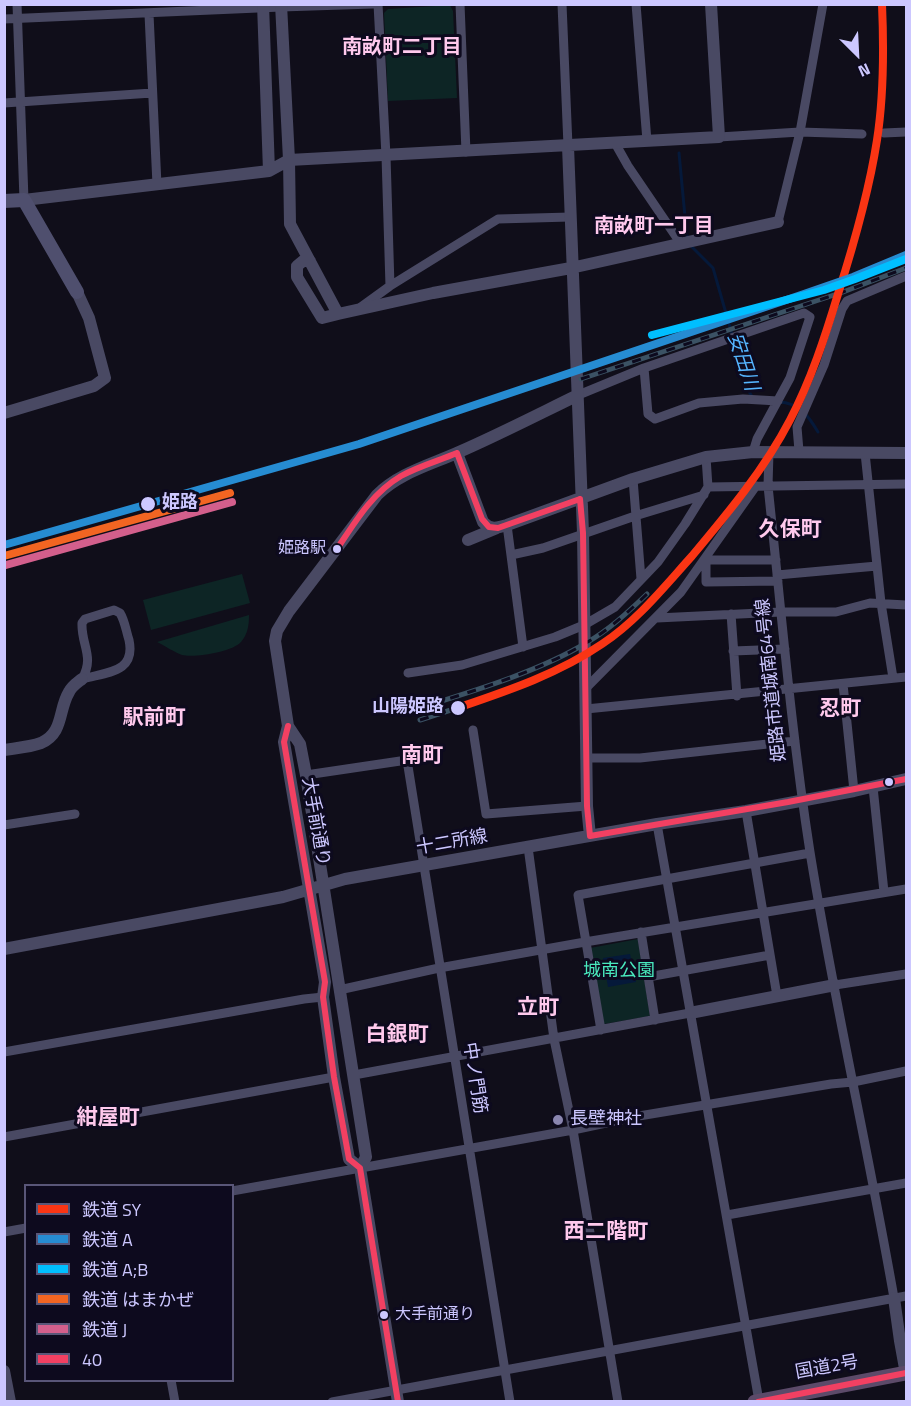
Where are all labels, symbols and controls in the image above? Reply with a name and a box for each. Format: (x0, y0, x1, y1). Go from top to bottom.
north arrow (827, 24, 887, 84)
district label: 南畝町二丁目 (342, 36, 462, 60)
text: N (854, 57, 874, 84)
district label: 南畝町一丁目 (594, 215, 714, 239)
water label: 安田川 (721, 330, 763, 394)
place label: 姫路 (162, 493, 198, 515)
marker: 姫路 (139, 495, 157, 513)
district label: 久保町 (759, 518, 821, 544)
place label: 姫路駅 (278, 539, 326, 559)
marker: 姫路駅 (331, 543, 343, 555)
street label: 姫路市道城南64号線 (753, 597, 791, 763)
place label: 山陽姫路 (372, 697, 444, 719)
district label: 忍町 (819, 697, 861, 723)
marker: 山陽姫路 (449, 699, 467, 717)
district label: 駅前町 (123, 706, 185, 732)
district label: 南町 (401, 744, 443, 770)
street label: 大手前通り (297, 776, 333, 868)
unlabelled marker (883, 776, 895, 788)
street label: 十二所線 (415, 826, 489, 860)
park label: 城南公園 (583, 961, 655, 983)
district label: 立町 (517, 996, 559, 1022)
district label: 白銀町 (366, 1023, 428, 1049)
street label: 中ノ門筋 (458, 1041, 490, 1115)
district label: 紺屋町 (77, 1106, 139, 1132)
place label: 長壁神社 (570, 1109, 642, 1131)
marker: 長壁神社 (551, 1113, 565, 1127)
legend (24, 1184, 234, 1382)
text: 鉄道 SY (82, 1196, 141, 1223)
district label: 西二階町 (564, 1220, 648, 1246)
text: 鉄道 A (82, 1226, 133, 1253)
text: 鉄道 A;B (82, 1256, 148, 1283)
text: 鉄道 はまかぜ (82, 1286, 194, 1313)
place label: 大手前通り (395, 1305, 475, 1325)
marker: 大手前通り (378, 1309, 390, 1321)
text: 鉄道 J (82, 1316, 127, 1343)
text: 40 (82, 1346, 102, 1373)
street label: 国道2号 (794, 1352, 860, 1384)

